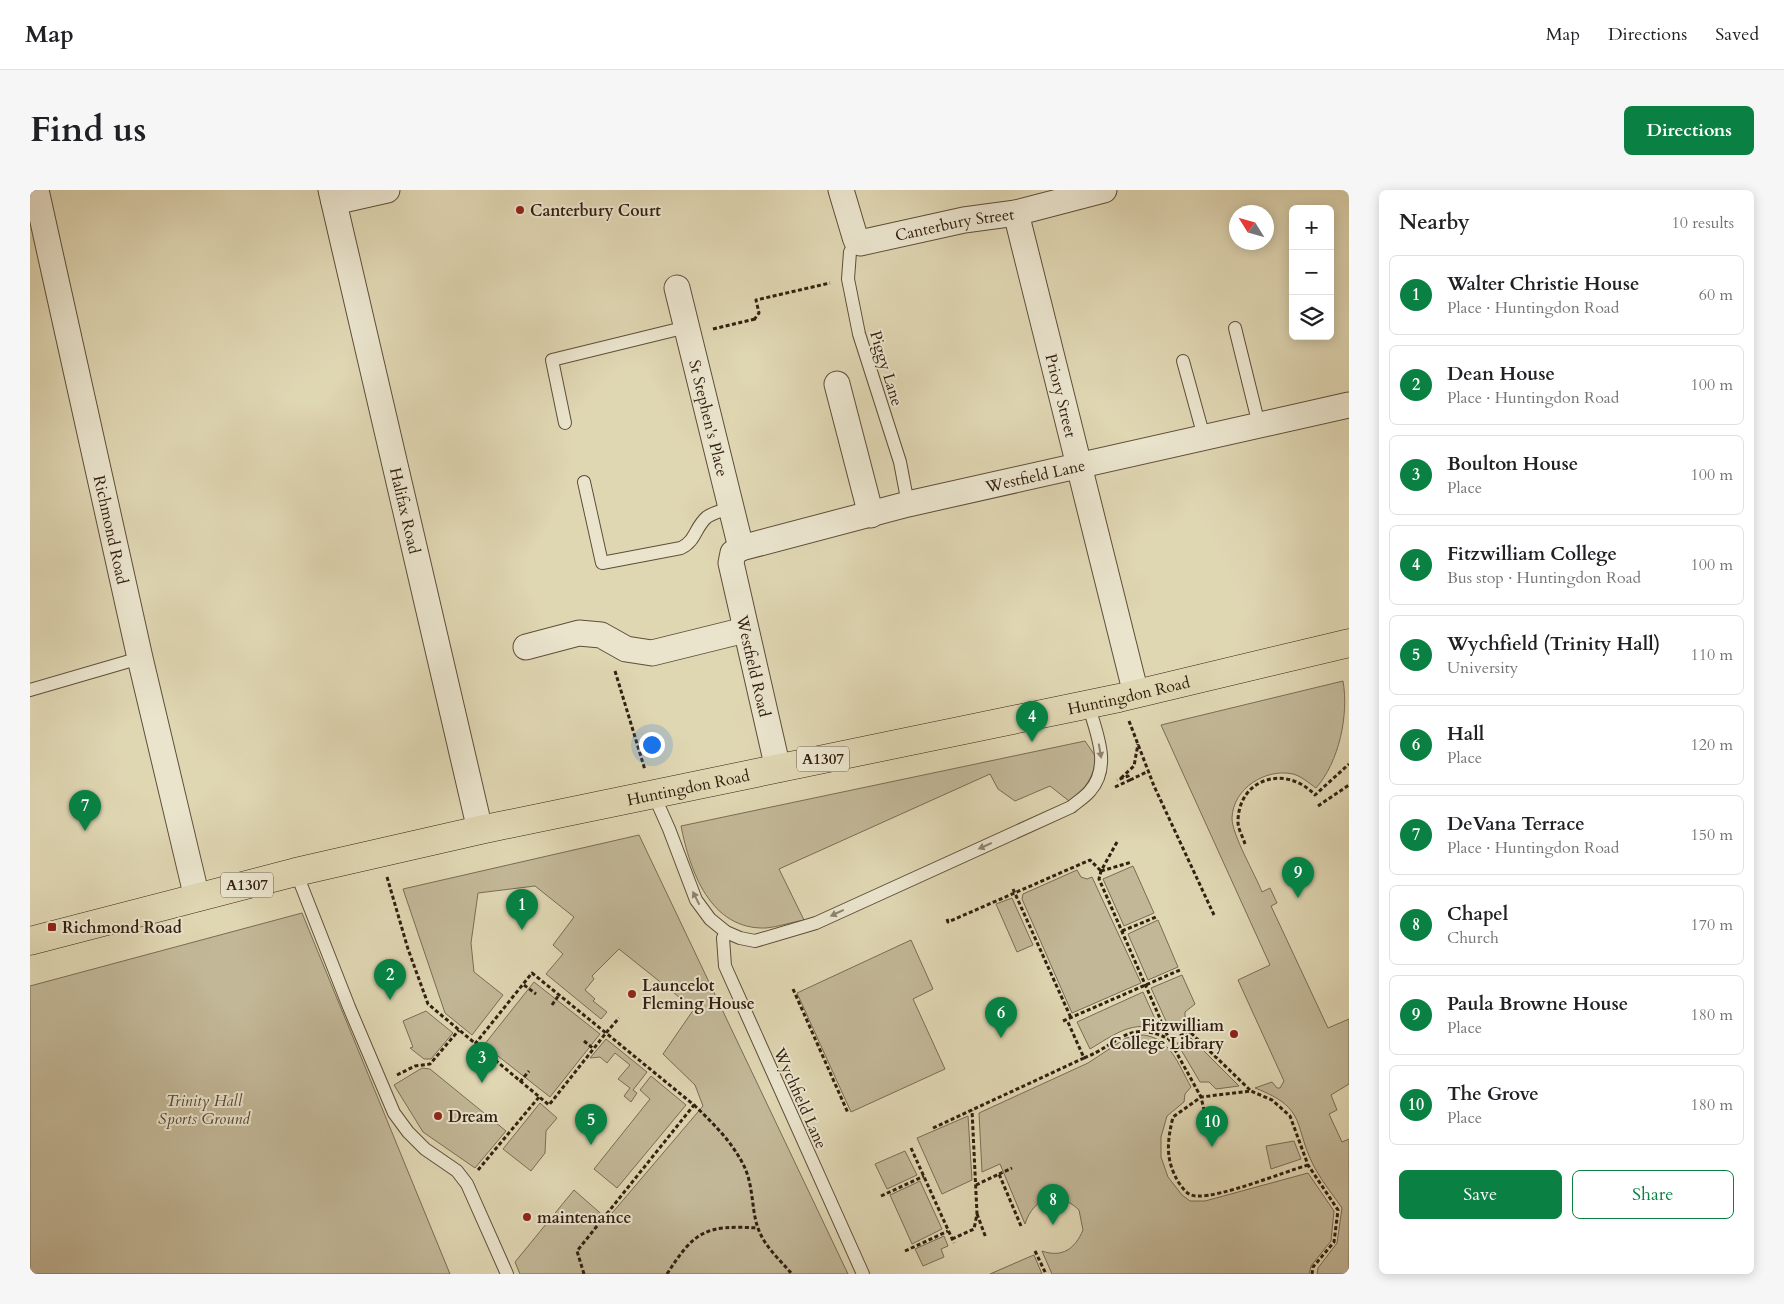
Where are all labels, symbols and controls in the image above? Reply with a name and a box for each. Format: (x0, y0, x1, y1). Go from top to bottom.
text: Map (25, 18, 74, 51)
text: Map (1546, 22, 1580, 47)
text: Directions (1608, 22, 1687, 47)
text: Saved (1715, 22, 1759, 47)
text: Find us (30, 106, 146, 154)
button: Directions (1624, 106, 1754, 155)
place label: Canterbury Court (530, 200, 661, 222)
street label: Canterbury Street (893, 203, 1016, 247)
marker: Canterbury Court (514, 204, 526, 216)
north arrow (1229, 205, 1274, 250)
map controls (1289, 205, 1334, 340)
button: + (1289, 205, 1334, 250)
text: Nearby (1399, 208, 1470, 237)
text: 10 results (1672, 212, 1734, 234)
button: − (1289, 250, 1334, 295)
text: Walter Christie House (1447, 271, 1639, 297)
text: 1 (1412, 284, 1420, 306)
text: 60 m (1699, 284, 1733, 306)
button: layers (1289, 295, 1334, 340)
text: Place · Huntingdon Road (1447, 297, 1619, 319)
street label: Piggy Lane (864, 328, 908, 409)
street label: Priory Street (1040, 351, 1082, 440)
street label: St Stephen's Place (683, 358, 733, 479)
text: Dean House (1447, 361, 1555, 387)
text: 2 (1412, 374, 1420, 396)
text: 100 m (1691, 374, 1733, 396)
text: Place · Huntingdon Road (1447, 387, 1619, 409)
text: Boulton House (1447, 451, 1578, 477)
street label: Westfield Lane (983, 455, 1087, 498)
text: 3 (1412, 464, 1420, 486)
text: 100 m (1691, 464, 1733, 486)
street label: Halifax Road (384, 465, 425, 557)
street label: Richmond Road (88, 473, 133, 587)
text: Place (1447, 477, 1482, 499)
text: Fitzwilliam College (1447, 541, 1617, 567)
text: 4 (1412, 554, 1420, 576)
text: 100 m (1691, 554, 1733, 576)
text: Bus stop · Huntingdon Road (1447, 567, 1641, 589)
street label: Westfield Road (730, 612, 776, 720)
text: Wychfield (Trinity Hall) (1447, 631, 1660, 657)
text: 5 (1412, 644, 1420, 666)
text: 110 m (1691, 644, 1733, 666)
text: University (1447, 657, 1518, 679)
street label: Huntingdon Road (1066, 671, 1193, 720)
pin: 4 (1016, 701, 1048, 742)
text: Hall (1447, 721, 1484, 747)
your location (639, 732, 665, 758)
text: 6 (1412, 734, 1420, 756)
text: 120 m (1691, 734, 1733, 756)
one-way arrow (1096, 744, 1104, 759)
road number: A1307 (797, 746, 849, 772)
text: Place (1447, 747, 1482, 769)
street label: Huntingdon Road (625, 765, 752, 811)
pin: 7 (69, 790, 101, 831)
text: DeVana Terrace (1447, 811, 1585, 837)
text: 7 (1412, 824, 1420, 846)
text: 150 m (1691, 824, 1733, 846)
text: Place · Huntingdon Road (1447, 837, 1619, 859)
one-way arrow (977, 842, 992, 850)
pin: 9 (1282, 857, 1314, 898)
road number: A1307 (221, 872, 273, 898)
pin: 1 (506, 889, 538, 930)
one-way arrow (692, 891, 700, 905)
text: Chapel (1447, 901, 1508, 927)
one-way arrow (830, 910, 844, 918)
text: 8 (1412, 914, 1420, 936)
text: 170 m (1691, 914, 1733, 936)
place label: Richmond Road (62, 917, 182, 939)
marker: Richmond Road (46, 921, 58, 933)
text: Church (1447, 927, 1499, 949)
pin: 2 (374, 959, 406, 1000)
place label: Launcelot Fleming House (642, 975, 755, 1015)
marker: Launcelot Fleming House (626, 988, 638, 1000)
text: Paula Browne House (1447, 991, 1628, 1017)
pin: 6 (985, 997, 1017, 1038)
text: 9 (1412, 1004, 1420, 1026)
text: 180 m (1691, 1004, 1733, 1026)
place label: Fitzwilliam College Library (1109, 1015, 1224, 1055)
text: Place (1447, 1017, 1482, 1039)
marker: Fitzwilliam College Library (1228, 1028, 1240, 1040)
pin: 3 (466, 1042, 498, 1083)
street label: Wychfield Lane (768, 1044, 832, 1152)
text: The Grove (1447, 1081, 1539, 1107)
park label: Trinity Hall Sports Ground (158, 1090, 251, 1130)
text: 10 (1408, 1094, 1424, 1116)
text: 180 m (1691, 1094, 1733, 1116)
pin: 5 (575, 1104, 607, 1145)
place label: Dream (448, 1106, 499, 1128)
pin: 10 (1196, 1106, 1228, 1147)
text: Place (1447, 1107, 1482, 1129)
marker: Dream (432, 1110, 444, 1122)
button: Save (1399, 1170, 1562, 1219)
button: Share (1572, 1170, 1734, 1219)
pin: 8 (1037, 1184, 1069, 1225)
place label: maintenance (537, 1207, 631, 1229)
marker: maintenance (521, 1211, 533, 1223)

